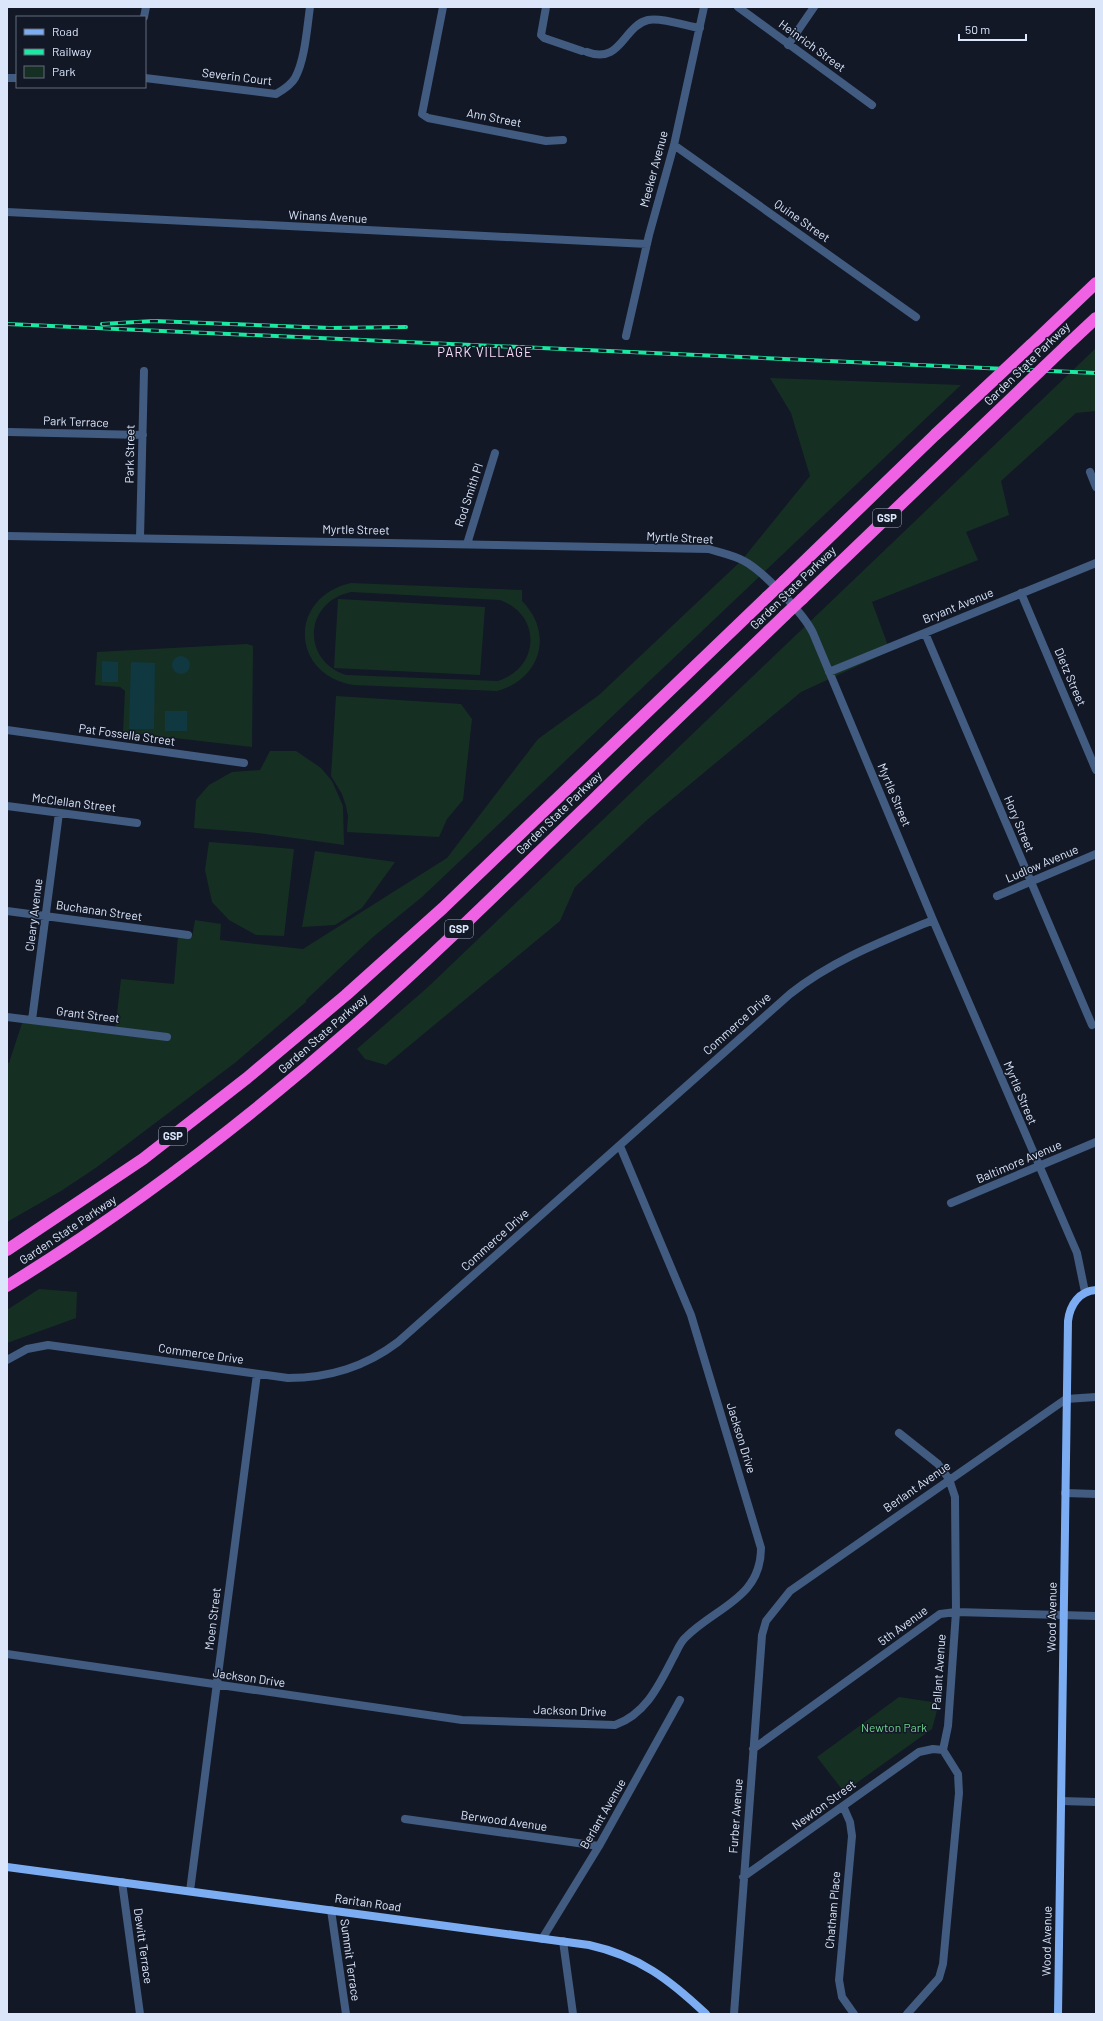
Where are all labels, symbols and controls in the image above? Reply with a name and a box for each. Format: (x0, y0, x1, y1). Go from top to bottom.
legend (16, 16, 146, 88)
street label: Heinrich Street (776, 16, 849, 74)
scale bar (959, 16, 1026, 42)
text: 50 m (965, 22, 990, 36)
text: Road (52, 24, 79, 38)
text: Railway (52, 44, 92, 58)
text: Park (52, 64, 76, 78)
street label: Severin Court (201, 65, 273, 87)
street label: Ann Street (466, 105, 523, 129)
street label: Meeker Avenue (636, 129, 670, 208)
street label: Quine Street (772, 196, 833, 244)
street label: Winans Avenue (288, 207, 368, 225)
street label: Garden State Parkway (981, 318, 1072, 408)
district label: PARK VILLAGE (437, 344, 533, 360)
street label: Park Terrace (43, 413, 109, 429)
street label: Park Street (121, 424, 137, 483)
street label: Rod Smith Pl (451, 461, 485, 528)
road number: GSP (873, 509, 901, 527)
street label: Myrtle Street (322, 521, 390, 537)
street label: Myrtle Street (646, 528, 714, 546)
street label: Garden State Parkway (747, 542, 838, 632)
street label: Bryant Avenue (920, 585, 995, 626)
street label: Dietz Street (1052, 645, 1089, 708)
street label: Pat Fossella Street (78, 720, 176, 748)
street label: Myrtle Street (875, 761, 915, 828)
street label: Garden State Parkway (513, 767, 604, 857)
street label: McClellan Street (31, 790, 117, 814)
street label: Hory Street (1002, 793, 1038, 854)
street label: Ludlow Avenue (1003, 841, 1080, 885)
street label: Cleary Avenue (22, 878, 44, 952)
street label: Buchanan Street (55, 897, 143, 923)
road number: GSP (445, 920, 473, 938)
street label: Commerce Drive (700, 989, 773, 1057)
street label: Garden State Parkway (275, 990, 370, 1076)
street label: Grant Street (56, 1003, 121, 1025)
street label: Myrtle Street (1001, 1059, 1041, 1126)
road number: GSP (159, 1127, 187, 1145)
street label: Baltimore Avenue (974, 1137, 1063, 1185)
street label: Garden State Parkway (16, 1191, 119, 1267)
street label: Commerce Drive (458, 1205, 531, 1273)
street label: Commerce Drive (158, 1340, 245, 1366)
street label: Jackson Drive (725, 1401, 759, 1475)
street label: Berlant Avenue (880, 1458, 953, 1514)
street label: Wood Avenue (1043, 1582, 1059, 1652)
street label: Moen Street (201, 1587, 223, 1651)
street label: 5th Avenue (875, 1603, 930, 1648)
street label: Pallant Avenue (928, 1633, 948, 1710)
street label: Jackson Drive (212, 1665, 286, 1689)
street label: Jackson Drive (533, 1702, 607, 1718)
park label: Newton Park (861, 1720, 927, 1734)
street label: Berlant Avenue (576, 1776, 628, 1851)
street label: Newton Street (789, 1776, 858, 1832)
street label: Furber Avenue (725, 1778, 745, 1854)
street label: Berwood Avenue (460, 1807, 548, 1833)
street label: Chatham Place (822, 1871, 842, 1949)
street label: Raritan Road (334, 1890, 402, 1914)
street label: Wood Avenue (1038, 1906, 1054, 1976)
street label: Dewitt Terrace (132, 1907, 156, 1985)
street label: Summit Terrace (338, 1918, 364, 2002)

